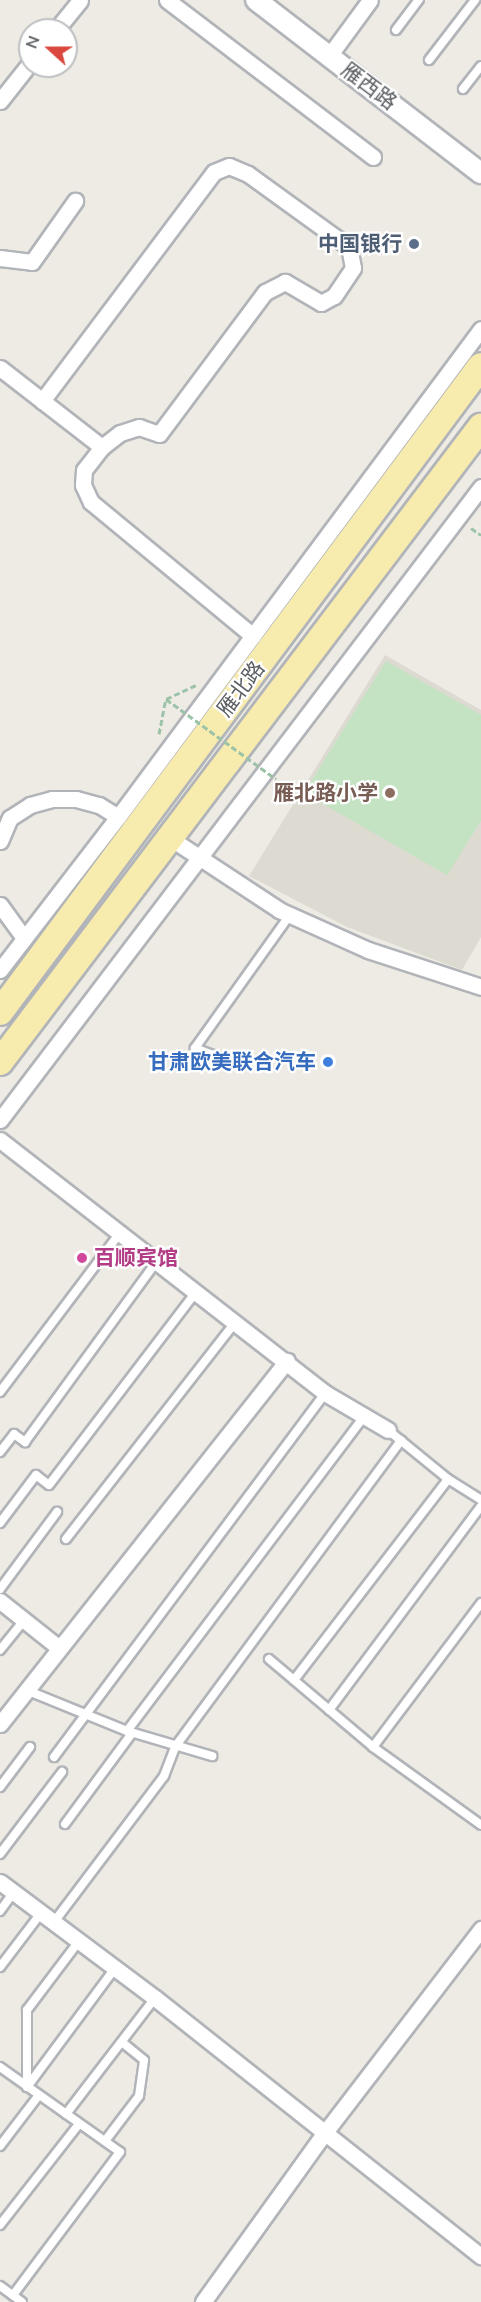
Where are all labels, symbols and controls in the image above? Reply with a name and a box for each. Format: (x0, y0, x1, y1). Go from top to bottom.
north arrow (18, 18, 78, 78)
text: N (21, 33, 45, 52)
street label: 雁西路 (336, 57, 402, 115)
place label: 中国银行 (318, 231, 402, 257)
marker: 中国银行 (407, 237, 421, 251)
street label: 雁北路 (212, 656, 270, 722)
place label: 雁北路小学 (273, 780, 378, 806)
marker: 雁北路小学 (383, 786, 397, 800)
place label: 甘肃欧美联合汽车 (148, 1049, 316, 1075)
marker: 甘肃欧美联合汽车 (321, 1055, 335, 1069)
place label: 百顺宾馆 (94, 1245, 178, 1271)
marker: 百顺宾馆 (75, 1251, 89, 1265)

